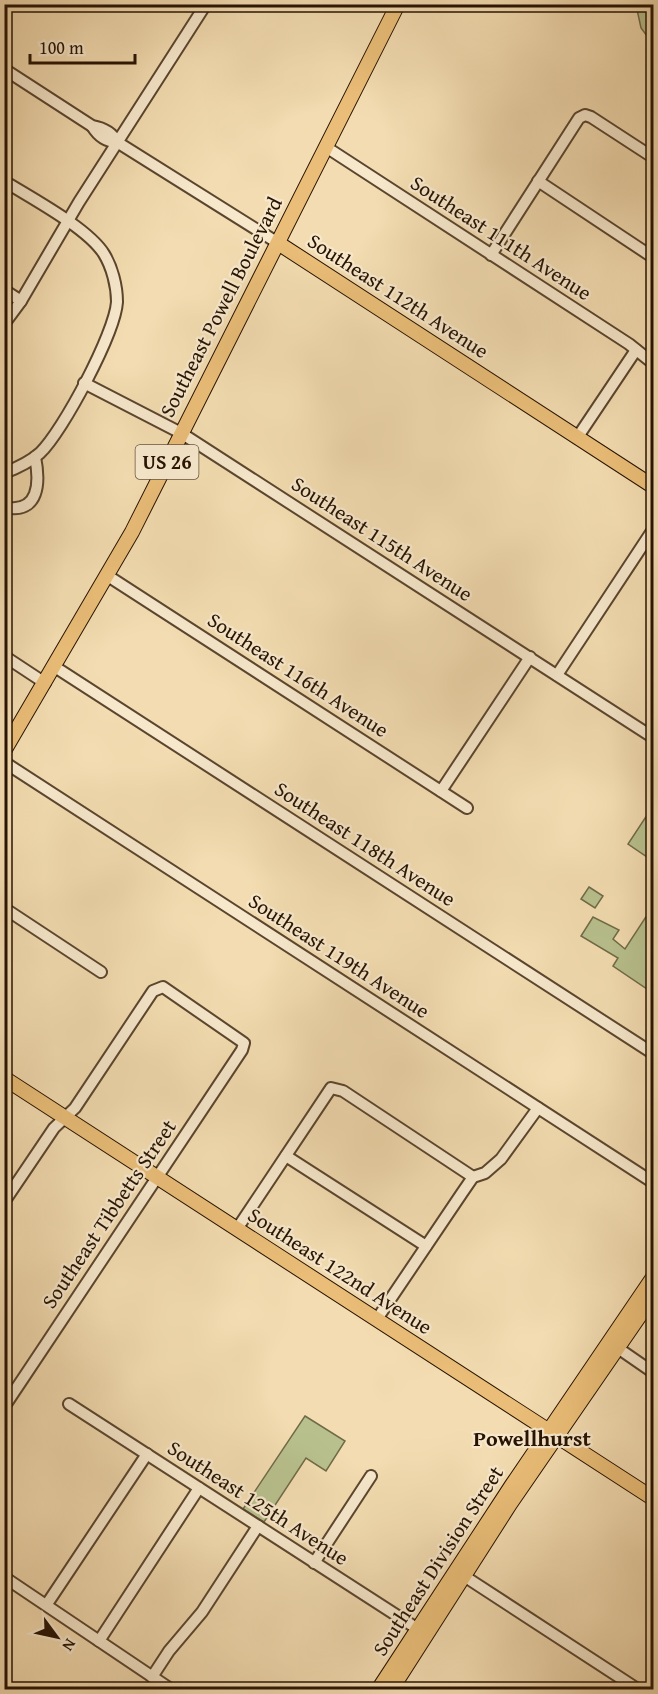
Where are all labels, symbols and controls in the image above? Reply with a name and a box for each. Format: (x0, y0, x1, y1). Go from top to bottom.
scale bar (30, 27, 135, 65)
text: 100 m (39, 34, 84, 61)
street label: Southeast 111th Avenue (405, 167, 598, 308)
street label: Southeast Powell Boulevard (151, 191, 290, 422)
street label: Southeast 112th Avenue (302, 225, 495, 366)
road number: US 26 (136, 445, 198, 479)
street label: Southeast 115th Avenue (286, 468, 479, 609)
street label: Southeast 116th Avenue (202, 604, 395, 745)
street label: Southeast 118th Avenue (269, 773, 462, 914)
street label: Southeast 119th Avenue (243, 885, 436, 1026)
street label: Southeast Tibbetts Street (34, 1113, 184, 1314)
street label: Southeast 122nd Avenue (242, 1199, 439, 1342)
district label: Powellhurst (473, 1422, 591, 1454)
street label: Southeast 125th Avenue (162, 1432, 355, 1573)
street label: Southeast Division Street (364, 1459, 511, 1662)
north arrow (27, 1607, 87, 1667)
text: N (56, 1634, 83, 1656)

